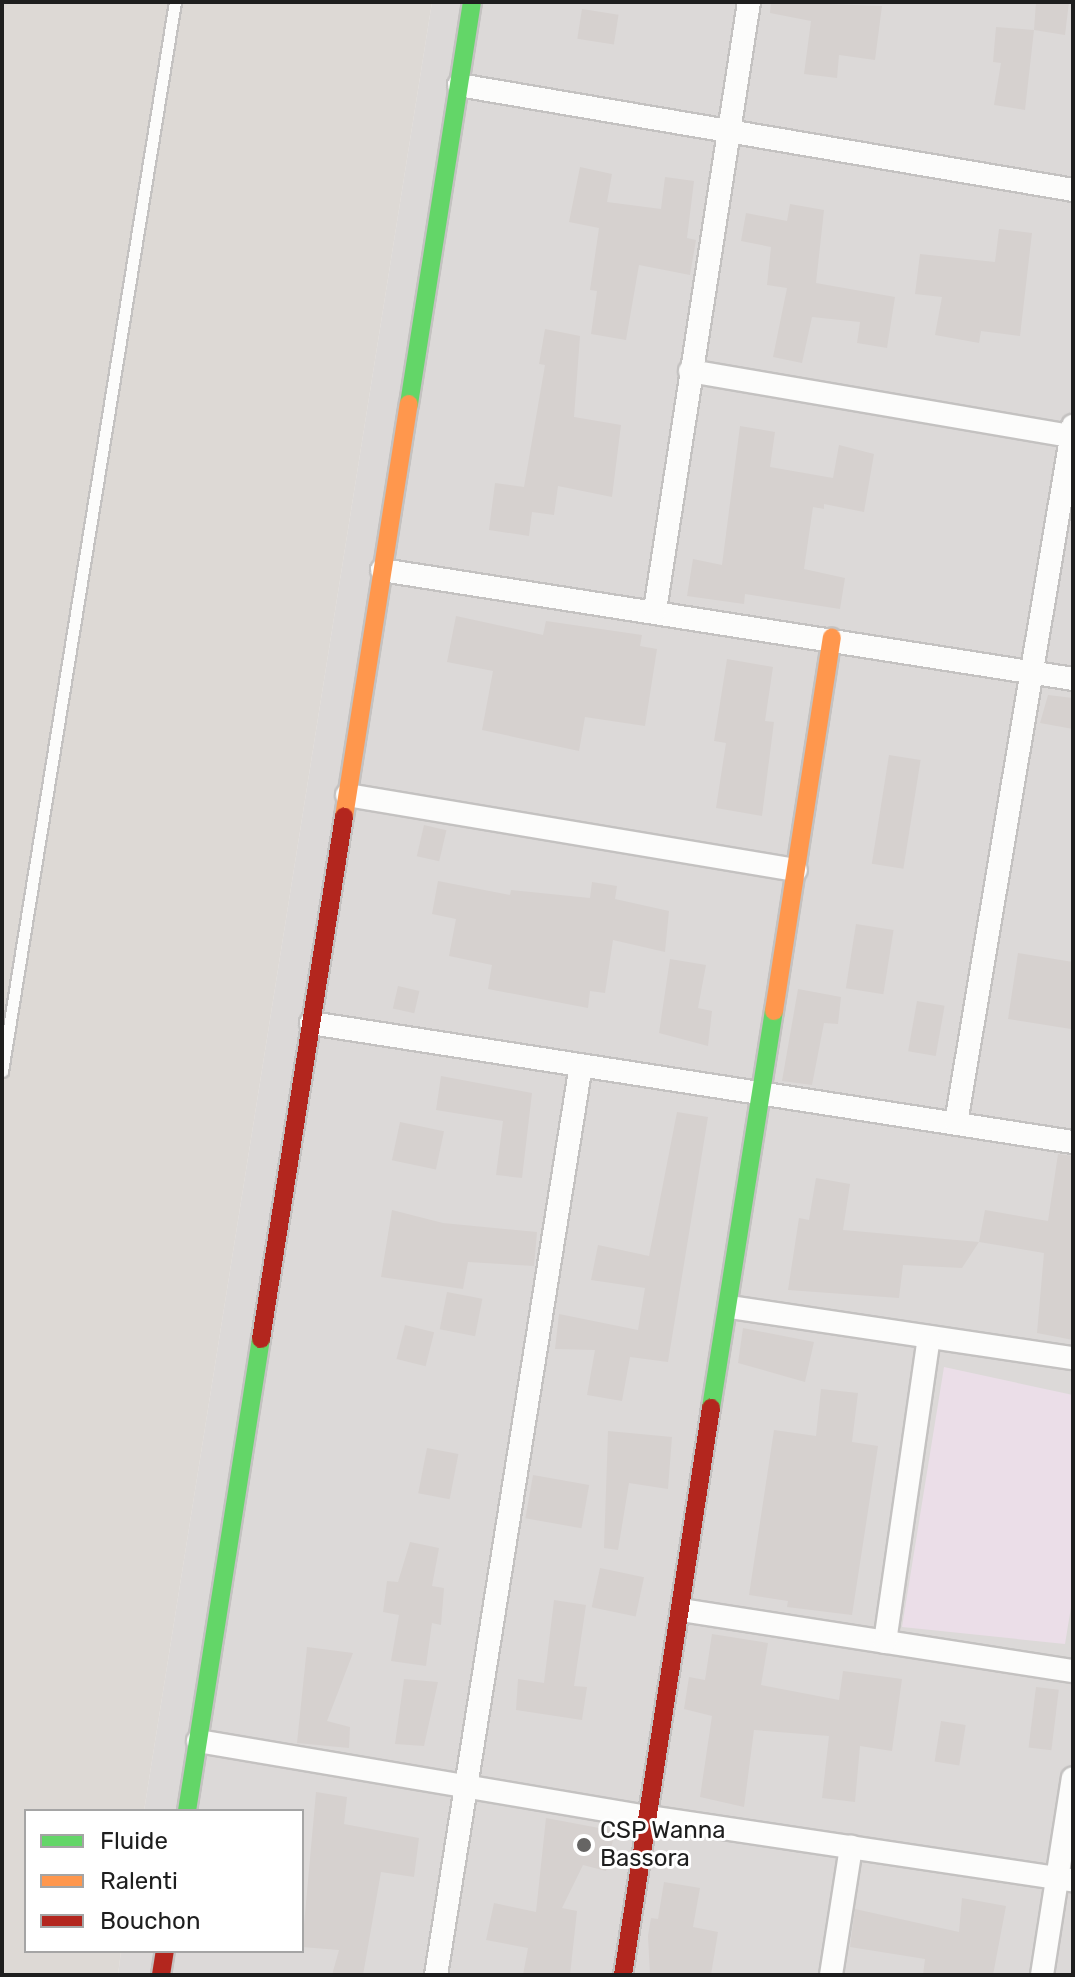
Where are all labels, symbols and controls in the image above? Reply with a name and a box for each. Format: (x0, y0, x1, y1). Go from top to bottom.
legend (24, 1809, 304, 1953)
place label: CSP Wanna Bassora (600, 1817, 726, 1873)
text: Fluide (100, 1827, 168, 1855)
marker: CSP Wanna Bassora (575, 1836, 593, 1854)
text: Ralenti (100, 1867, 178, 1895)
text: Bouchon (100, 1907, 200, 1935)

